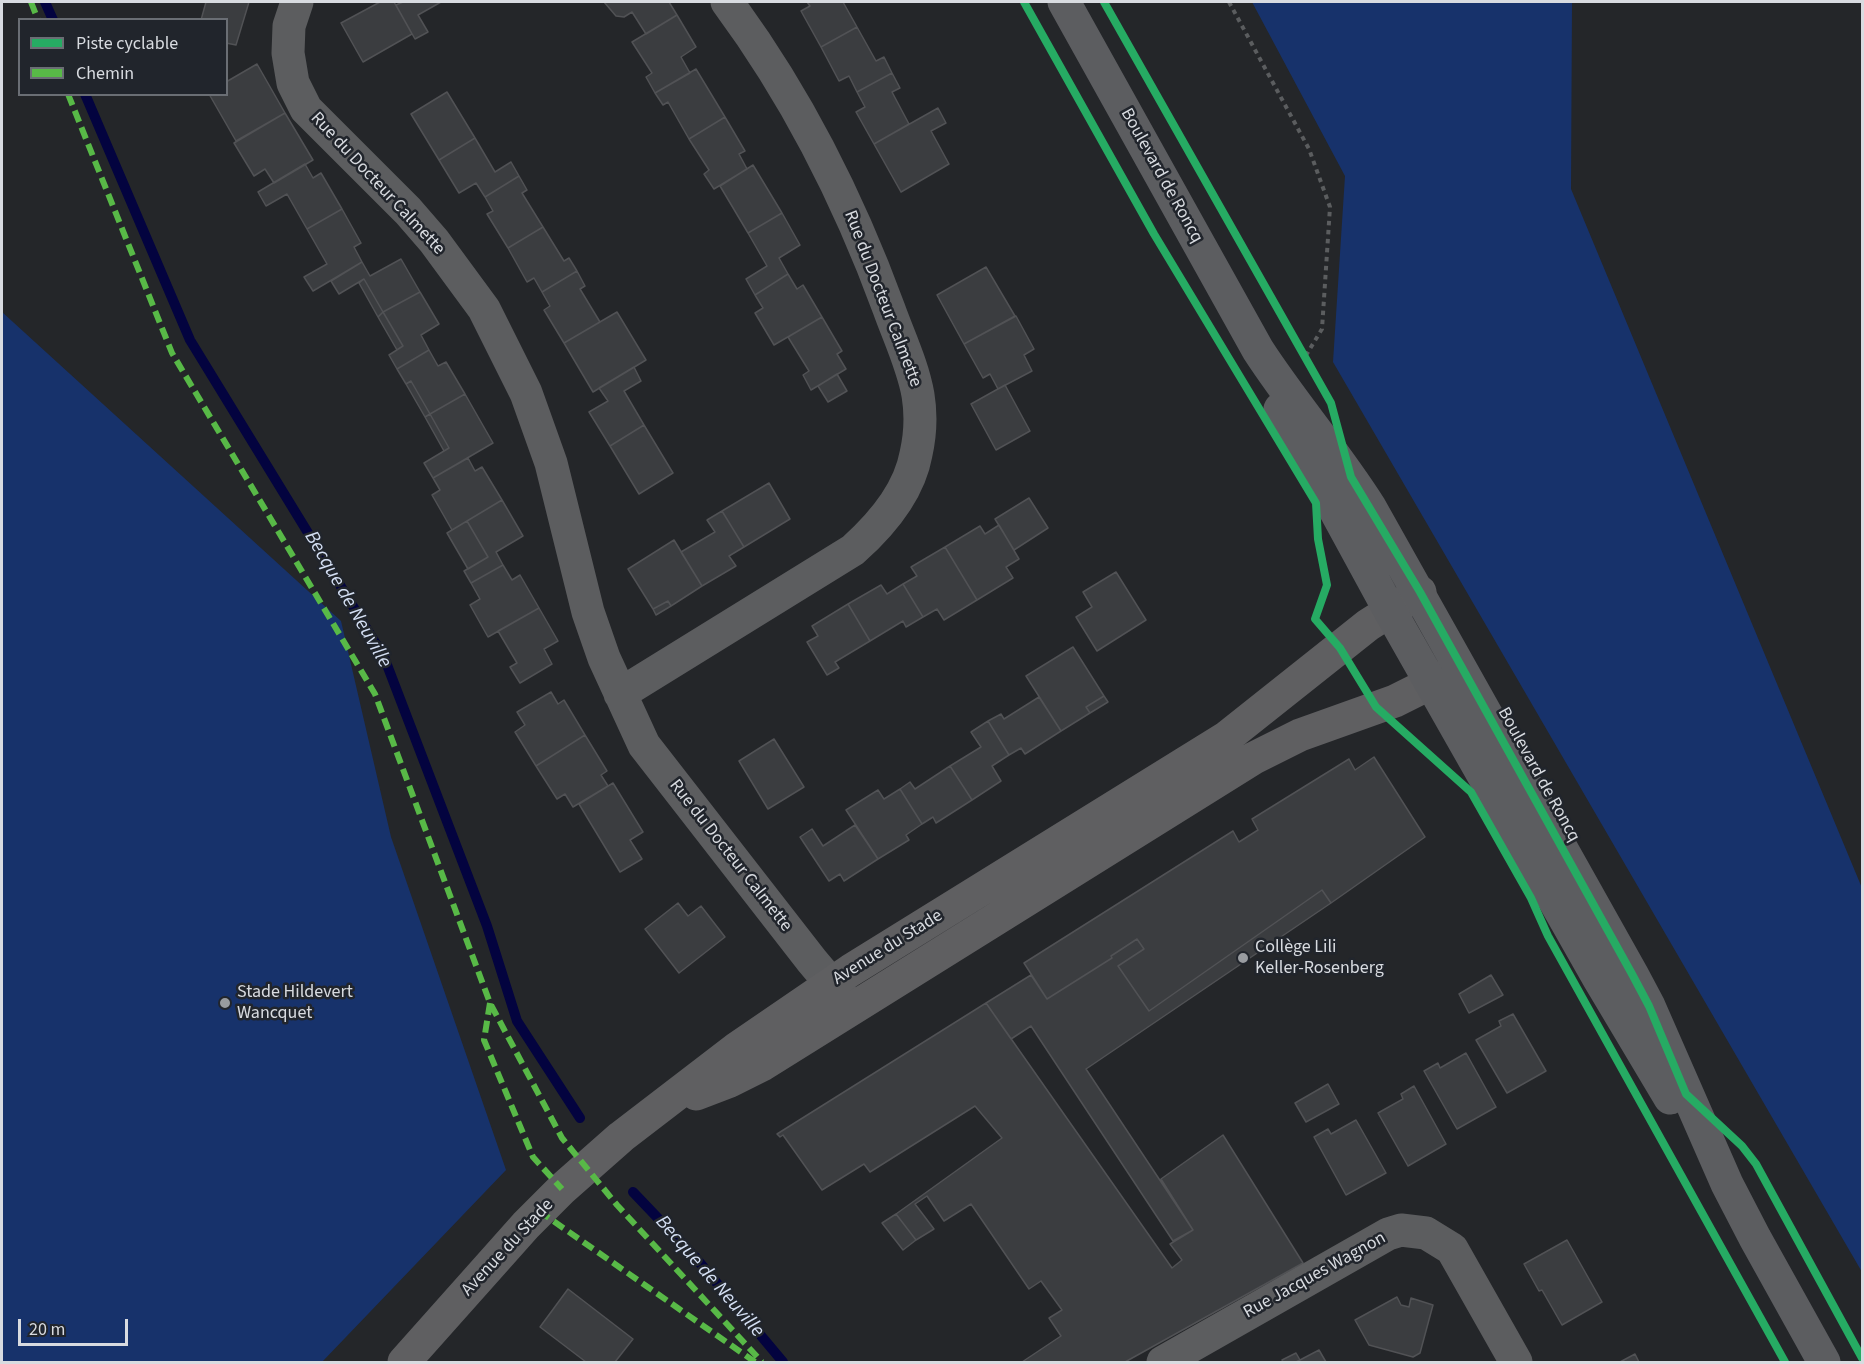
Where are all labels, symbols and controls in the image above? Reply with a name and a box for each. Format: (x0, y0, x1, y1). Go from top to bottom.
legend (18, 18, 228, 96)
text: Piste cyclable (76, 31, 178, 56)
text: Chemin (76, 61, 134, 86)
street label: Boulevard de Roncq (1115, 105, 1207, 247)
street label: Rue du Docteur Calmette (305, 108, 449, 260)
street label: Rue du Docteur Calmette (838, 208, 926, 390)
water label: Becque de Neuville (298, 527, 396, 673)
street label: Boulevard de Roncq (1492, 704, 1584, 846)
street label: Rue du Docteur Calmette (664, 776, 796, 936)
street label: Avenue du Stade (829, 906, 947, 990)
place label: Collège Lili Keller-Rosenberg (1255, 937, 1384, 980)
marker: Collège Lili Keller-Rosenberg (1236, 951, 1250, 965)
place label: Stade Hildevert Wancquet (237, 982, 353, 1024)
marker: Stade Hildevert Wancquet (218, 996, 232, 1010)
street label: Avenue du Stade (457, 1195, 559, 1301)
water label: Becque de Neuville (649, 1211, 769, 1343)
street label: Rue Jacques Wagnon (1240, 1228, 1390, 1324)
scale bar (21, 1307, 130, 1345)
text: 20 m (29, 1317, 65, 1342)

